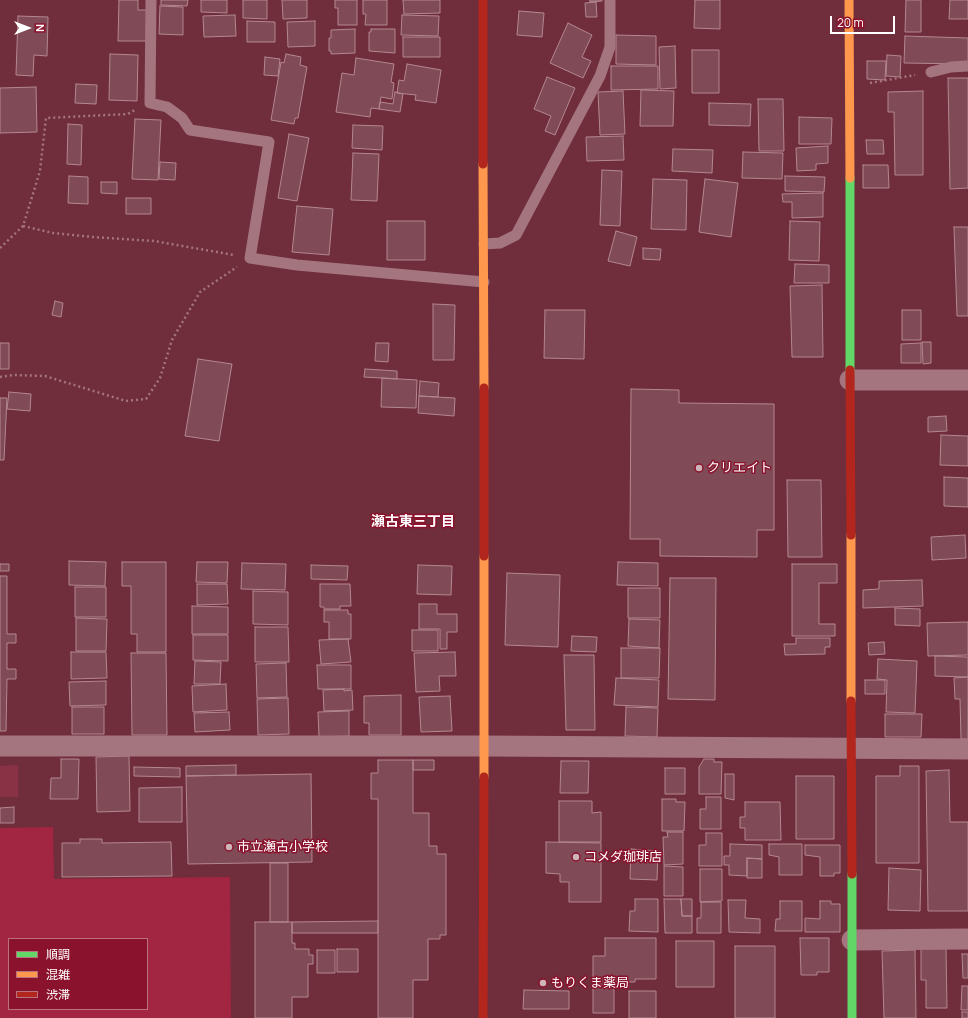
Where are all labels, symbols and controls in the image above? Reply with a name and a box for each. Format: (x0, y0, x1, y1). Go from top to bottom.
north arrow (8, 8, 48, 48)
scale bar (832, 8, 897, 34)
text: 20 m (837, 14, 864, 31)
text: N (33, 24, 48, 32)
place label: クリエイト (707, 460, 772, 476)
marker: クリエイト (694, 463, 704, 473)
district label: 瀬古東三丁目 (371, 514, 455, 530)
place label: 市立瀬古小学校 (237, 839, 328, 855)
marker: 市立瀬古小学校 (224, 842, 234, 852)
place label: コメダ珈琲店 (584, 849, 662, 865)
marker: コメダ珈琲店 (571, 852, 581, 862)
legend (8, 938, 148, 1010)
text: 順調 (46, 946, 70, 963)
text: 混雑 (46, 966, 70, 983)
place label: もりくま薬局 (551, 975, 629, 991)
marker: もりくま薬局 (538, 978, 548, 988)
text: 渋滞 (46, 986, 70, 1003)

